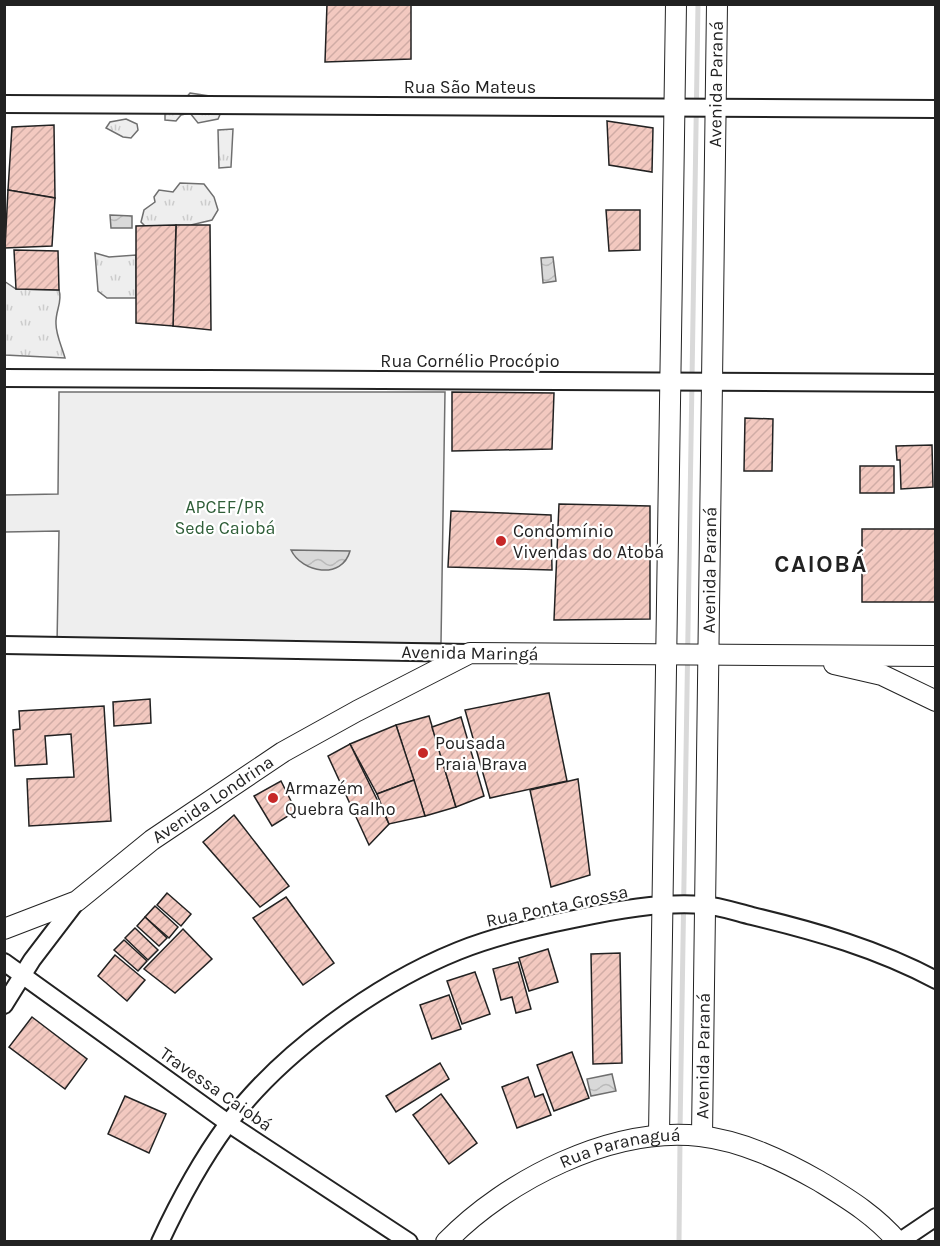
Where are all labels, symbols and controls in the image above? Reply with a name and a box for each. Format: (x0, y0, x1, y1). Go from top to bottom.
street label: Avenida Paraná (704, 21, 728, 147)
street label: Rua São Mateus (404, 76, 536, 98)
street label: Rua Cornélio Procópio (380, 350, 560, 372)
park label: APCEF/PR Sede Caiobá (174, 496, 276, 539)
street label: Avenida Paraná (698, 507, 721, 633)
place label: Condomínio Vivendas do Atobá (513, 520, 664, 563)
marker: Condomínio Vivendas do Atobá (494, 534, 508, 548)
district label: CAIOBÁ (774, 548, 868, 578)
street label: Avenida Maringá (401, 641, 539, 665)
place label: Pousada Praia Brava (435, 732, 528, 775)
marker: Pousada Praia Brava (416, 746, 430, 760)
street label: Avenida Londrina (148, 751, 278, 848)
place label: Armazém Quebra Galho (285, 777, 395, 820)
marker: Armazém Quebra Galho (266, 791, 280, 805)
street label: Rua Ponta Grossa (484, 880, 630, 932)
street label: Avenida Paraná (691, 993, 715, 1119)
street label: Travessa Caiobá (156, 1042, 276, 1136)
street label: Rua Paranaguá (556, 1124, 681, 1173)

